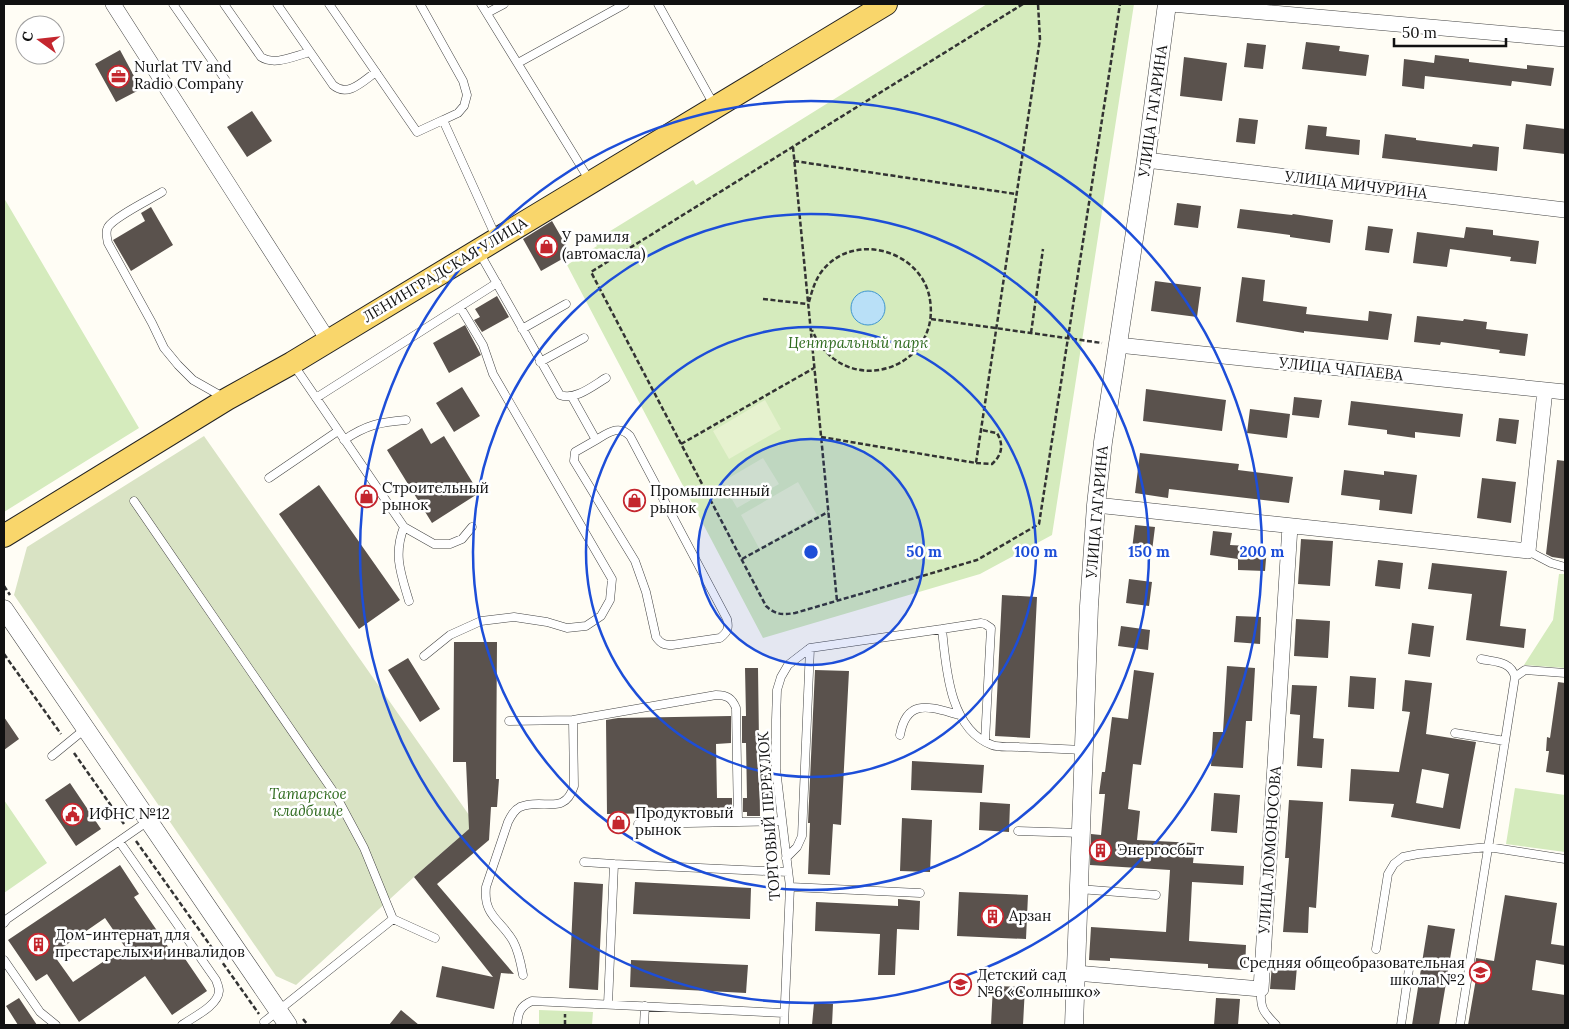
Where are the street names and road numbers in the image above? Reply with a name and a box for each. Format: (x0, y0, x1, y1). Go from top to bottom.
street label: УЛИЦА ГАГАРИНА (1134, 43, 1171, 179)
street label: УЛИЦА МИЧУРИНА (1283, 166, 1429, 203)
street label: ЛЕНИНГРАДСКАЯ УЛИЦА (359, 213, 531, 326)
street label: УЛИЦА ЧАПАЕВА (1277, 352, 1405, 385)
street label: УЛИЦА ГАГАРИНА (1081, 444, 1112, 580)
street label: ТОРГОВЫЙ ПЕРЕУЛОК (753, 730, 784, 901)
street label: УЛИЦА ЛОМОНОСОВА (1254, 765, 1285, 936)

